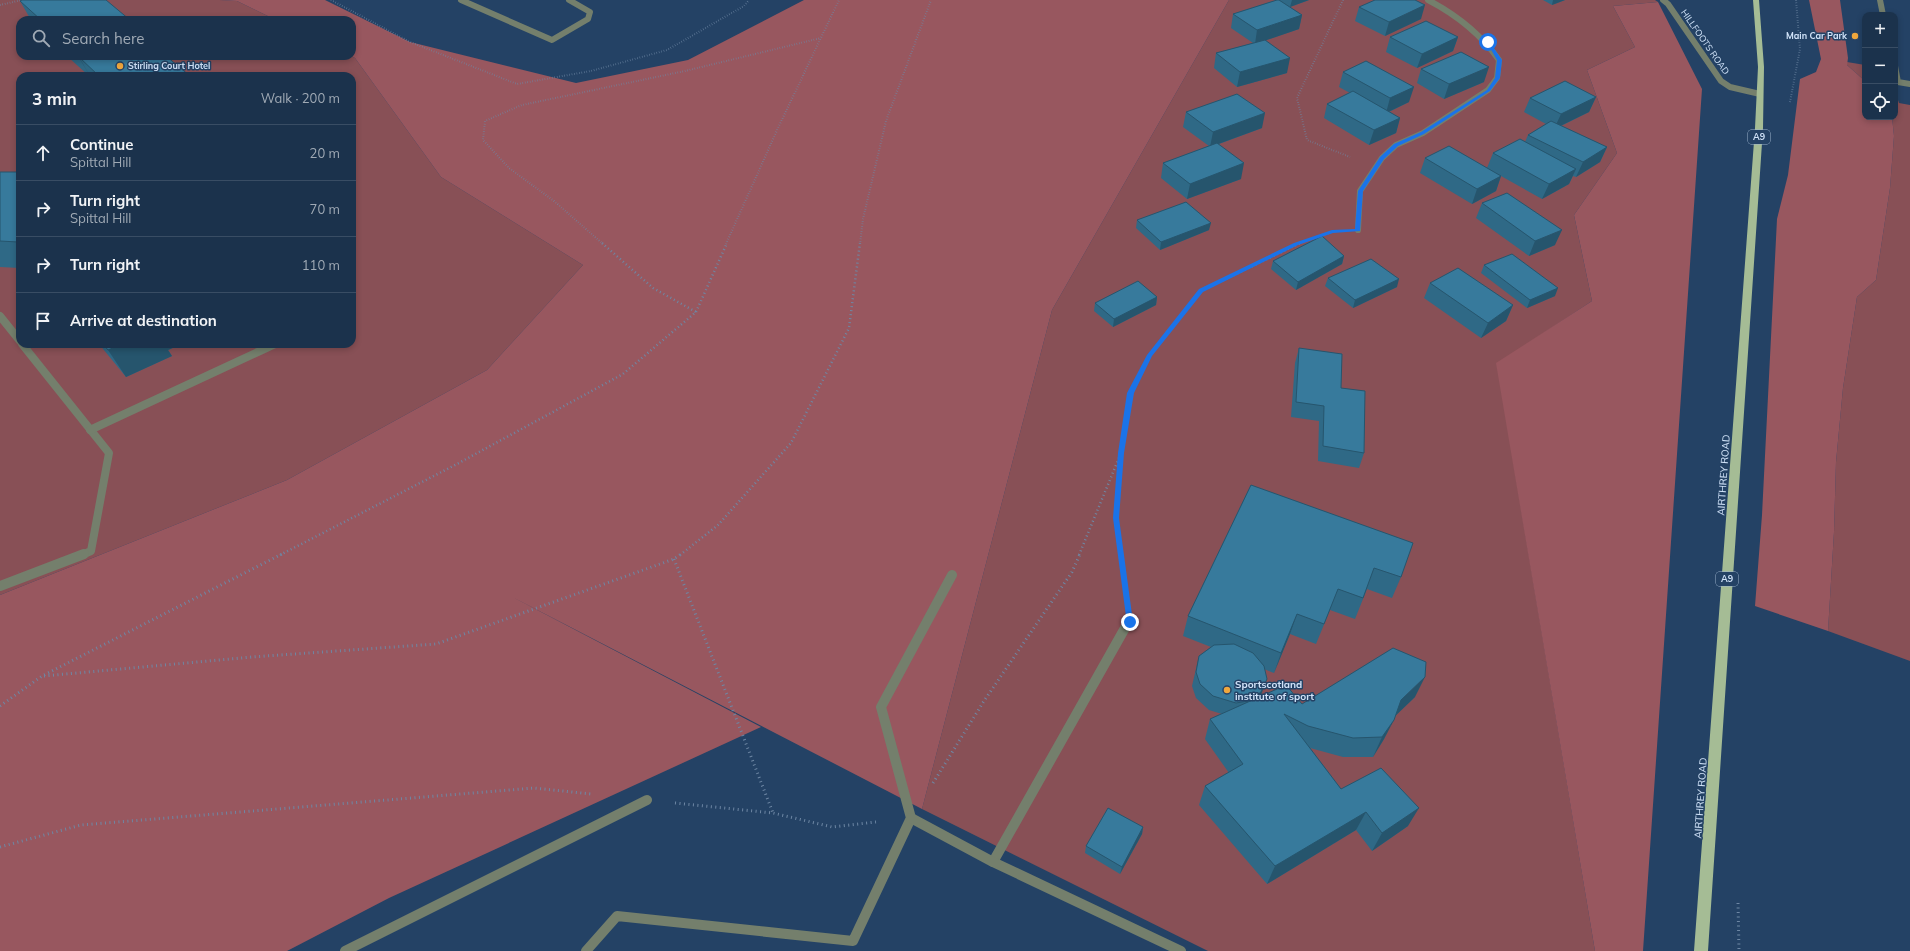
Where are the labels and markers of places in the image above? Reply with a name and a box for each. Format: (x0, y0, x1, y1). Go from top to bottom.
place label: Main Car Park (1786, 30, 1848, 41)
marker: Main Car Park (1850, 31, 1860, 41)
place label: Stirling Court Hotel (128, 60, 210, 71)
marker: Stirling Court Hotel (115, 61, 125, 71)
place label: Sportscotland institute of sport (1235, 678, 1314, 703)
marker: Sportscotland institute of sport (1222, 685, 1232, 695)

